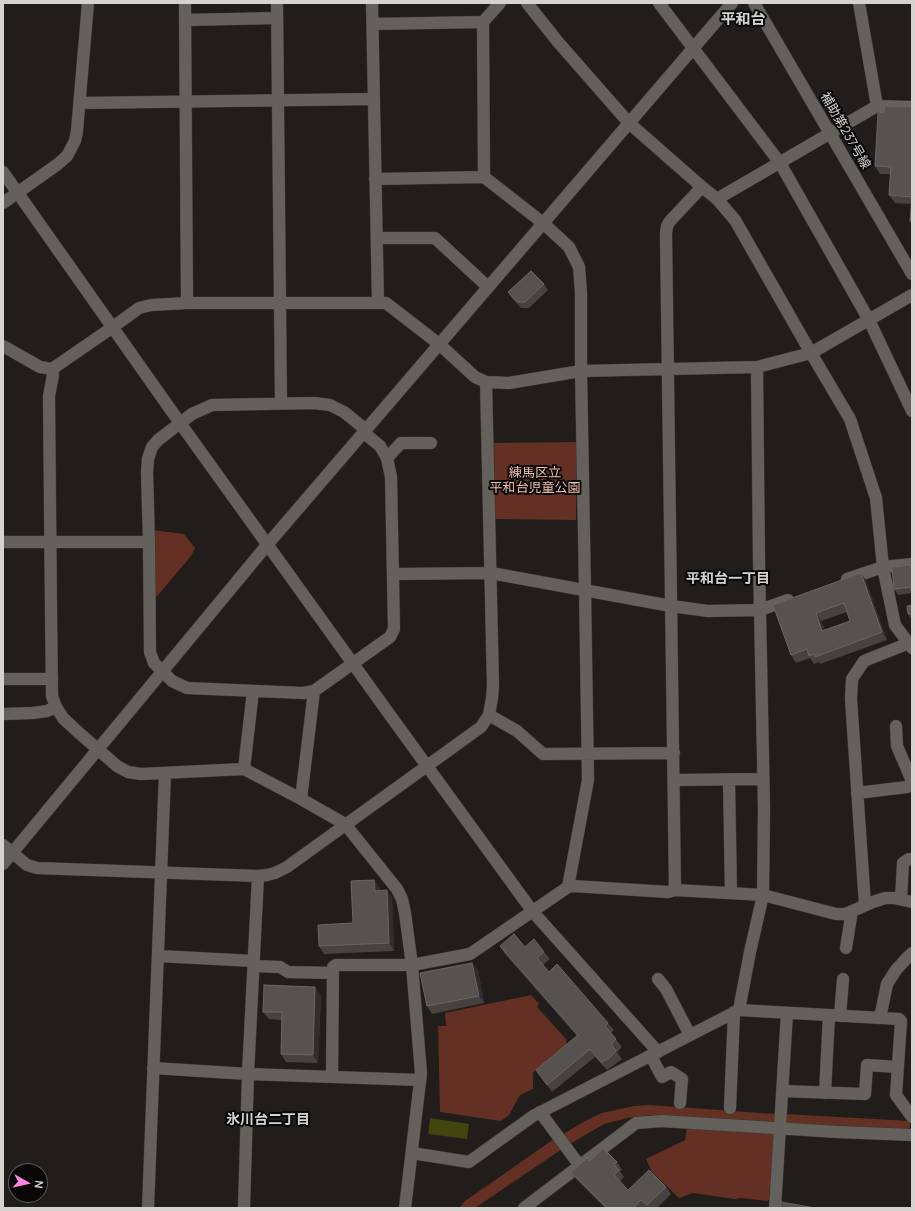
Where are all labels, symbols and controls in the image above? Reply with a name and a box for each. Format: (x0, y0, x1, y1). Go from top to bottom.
district label: 平和台 (721, 11, 765, 29)
street label: 補助第237号線 (817, 90, 873, 172)
park label: 練馬区立 平和台児童公園 (490, 465, 580, 496)
district label: 平和台一丁目 (686, 571, 770, 587)
district label: 氷川台二丁目 (226, 1112, 310, 1128)
north arrow (8, 1163, 48, 1203)
text: N (31, 1180, 47, 1190)

